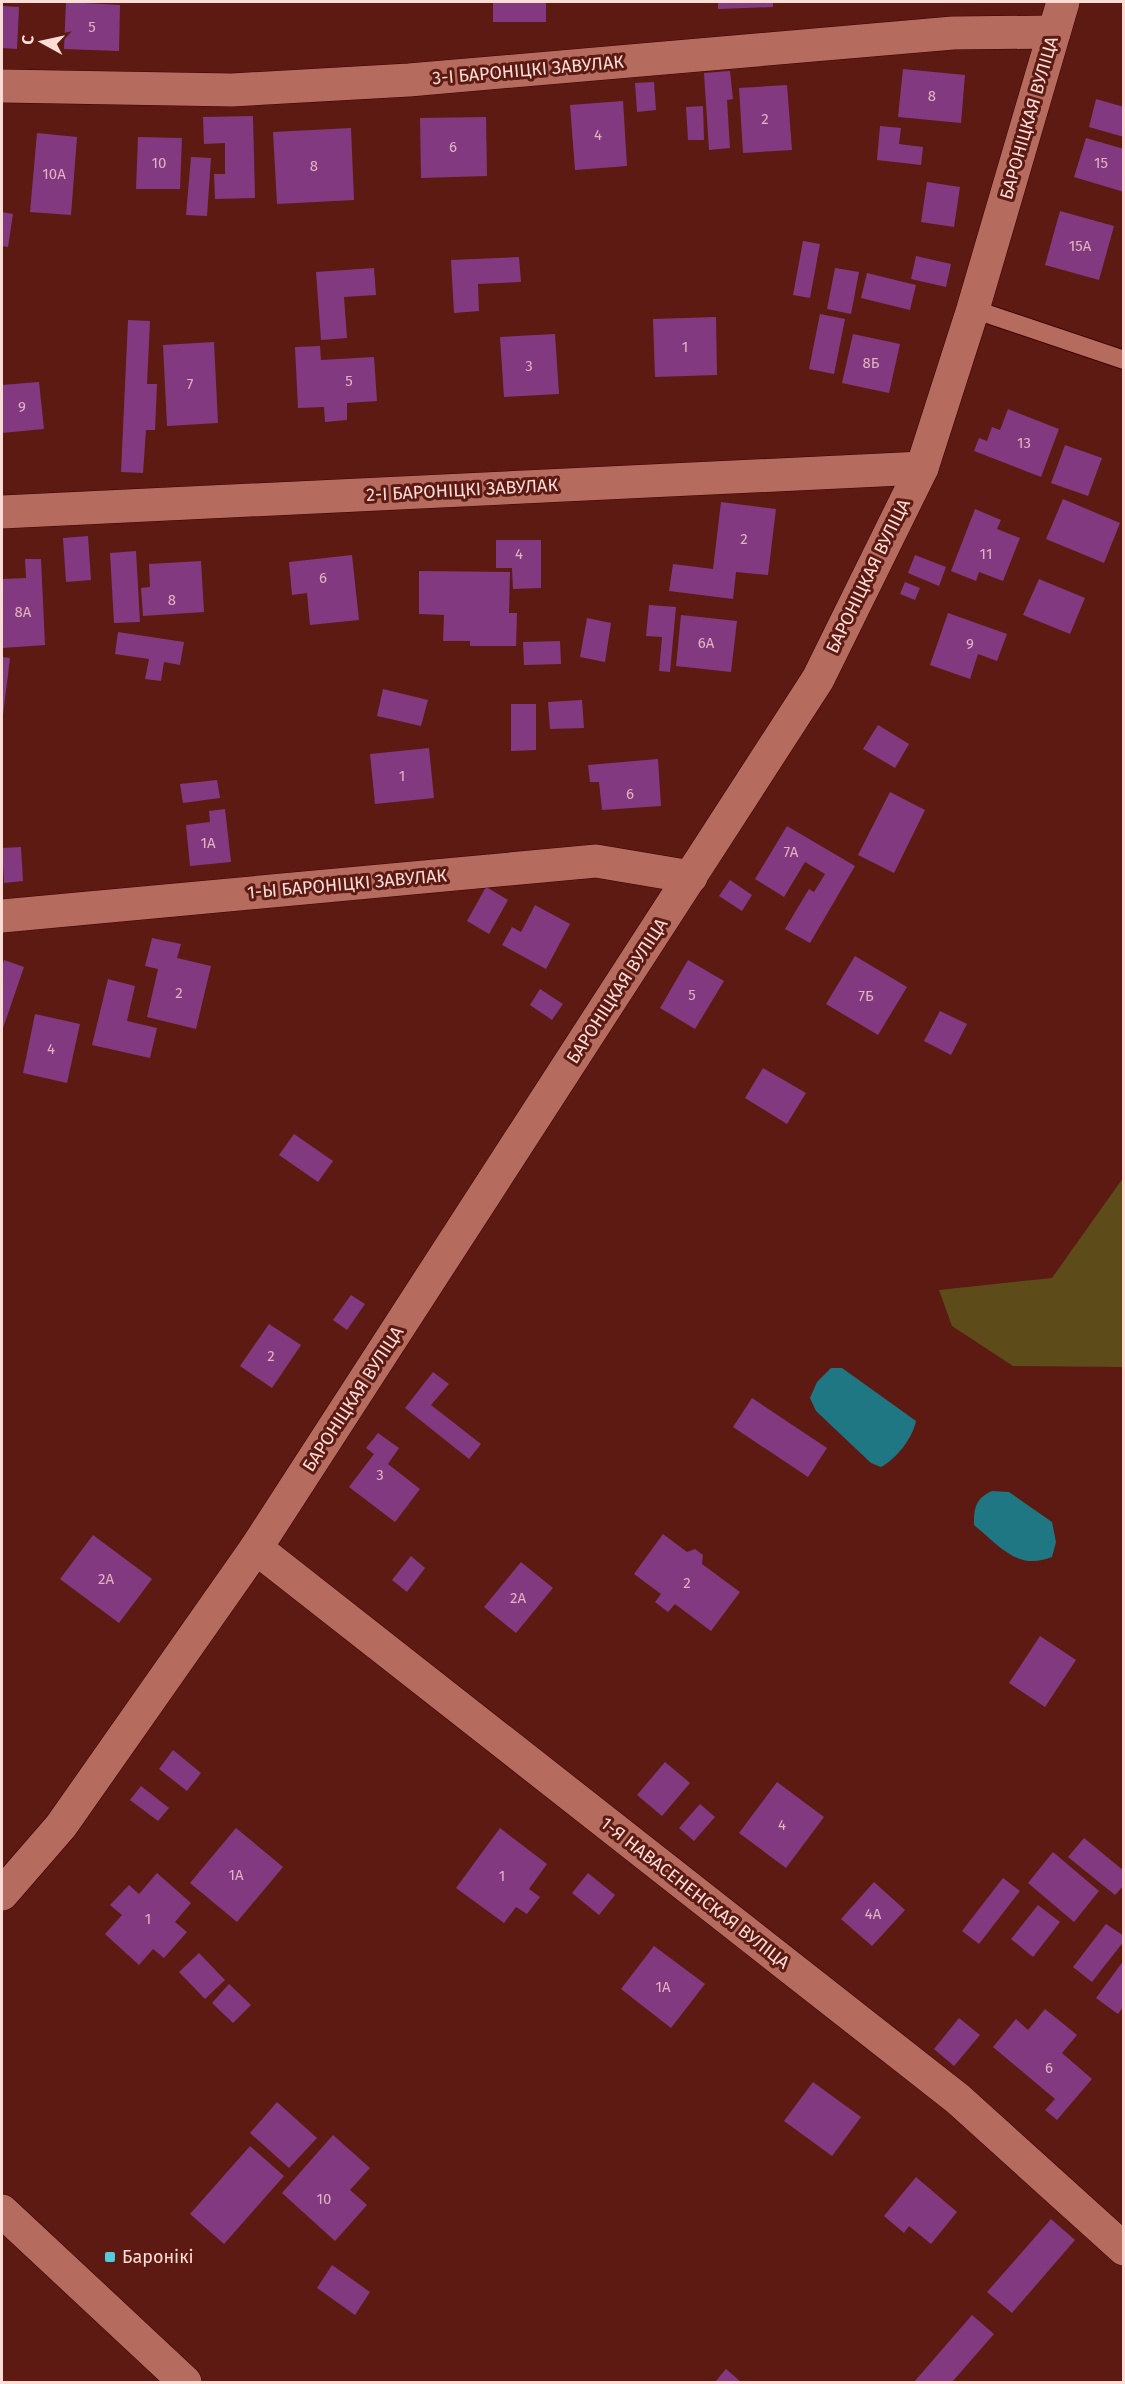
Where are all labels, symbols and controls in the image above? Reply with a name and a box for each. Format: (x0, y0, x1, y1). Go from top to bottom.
north arrow (12, 12, 72, 72)
house number: 5 (88, 18, 96, 36)
text: С (18, 33, 38, 46)
street label: БАРОНІЦКАЯ ВУЛІЦА (995, 33, 1063, 202)
street label: 3-І БАРОНІЦКІ ЗАВУЛАК (431, 51, 625, 89)
house number: 8 (928, 87, 936, 105)
house number: 2 (761, 110, 769, 128)
house number: 4 (594, 126, 602, 144)
house number: 6 (449, 138, 457, 156)
house number: 10 (152, 154, 166, 172)
house number: 15 (1094, 154, 1108, 172)
house number: 8 (310, 157, 318, 175)
house number: 10А (42, 165, 66, 183)
house number: 15А (1069, 237, 1092, 255)
house number: 1 (682, 338, 688, 356)
house number: 8Б (863, 354, 880, 372)
house number: 3 (525, 357, 533, 375)
house number: 5 (345, 372, 353, 390)
house number: 7 (187, 375, 194, 393)
house number: 9 (18, 398, 26, 416)
house number: 13 (1017, 434, 1031, 452)
street label: 2-І БАРОНІЦКІ ЗАВУЛАК (365, 474, 559, 506)
street label: БАРОНІЦКАЯ ВУЛІЦА (821, 495, 915, 657)
house number: 2 (740, 530, 748, 548)
house number: 4 (515, 545, 523, 563)
house number: 11 (980, 545, 992, 563)
house number: 6 (319, 569, 327, 587)
house number: 8 (168, 591, 176, 609)
house number: 8А (15, 603, 32, 621)
house number: 6А (698, 634, 715, 652)
house number: 9 (966, 635, 974, 653)
house number: 1 (399, 767, 405, 785)
house number: 6 (626, 785, 634, 803)
house number: 1А (200, 834, 216, 852)
house number: 7А (784, 843, 799, 861)
street label: 1-Ы БАРОНІЦКІ ЗАВУЛАК (246, 864, 448, 904)
street label: БАРОНІЦКАЯ ВУЛІЦА (562, 914, 673, 1068)
house number: 2 (175, 984, 183, 1002)
house number: 5 (688, 986, 696, 1004)
house number: 7Б (858, 987, 874, 1005)
house number: 4 (47, 1040, 55, 1058)
street label: БАРОНІЦКАЯ ВУЛІЦА (298, 1322, 409, 1476)
house number: 2 (267, 1347, 275, 1365)
house number: 3 (376, 1466, 384, 1484)
house number: 2А (98, 1570, 114, 1588)
house number: 2 (683, 1574, 691, 1592)
house number: 2А (510, 1589, 526, 1607)
street label: 1-Я НАВАСЕНЕНСКАЯ ВУЛІЦА (596, 1812, 794, 1974)
house number: 4 (778, 1816, 786, 1834)
house number: 1А (228, 1866, 244, 1884)
house number: 1 (499, 1867, 505, 1885)
house number: 4А (865, 1905, 882, 1923)
house number: 1 (145, 1910, 151, 1928)
house number: 1А (655, 1978, 671, 1996)
house number: 6 (1045, 2059, 1053, 2077)
house number: 10 (317, 2190, 331, 2208)
place label: Баронікі (122, 2246, 194, 2268)
marker: Баронікі (103, 2250, 117, 2264)

